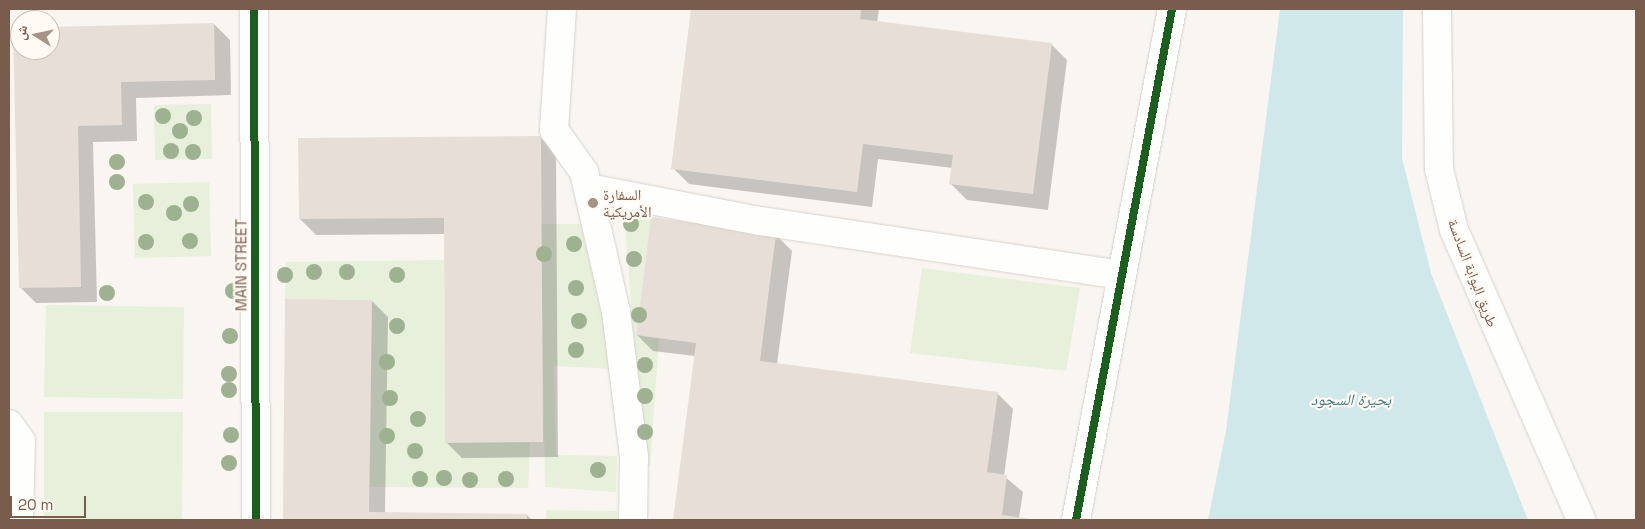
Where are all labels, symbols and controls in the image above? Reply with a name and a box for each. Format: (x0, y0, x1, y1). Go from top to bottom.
north arrow (10, 10, 60, 60)
text: ش (11, 24, 31, 41)
place label: السفارة الأمريكية (603, 185, 651, 220)
marker: السفارة الأمريكية (587, 197, 599, 209)
street label: طريق البوابة السادسة (1444, 216, 1502, 330)
street label: MAIN STREET (232, 219, 250, 311)
water label: بحيرة السجود (1311, 390, 1391, 410)
scale bar (12, 486, 89, 518)
text: 20 m (18, 495, 53, 514)

